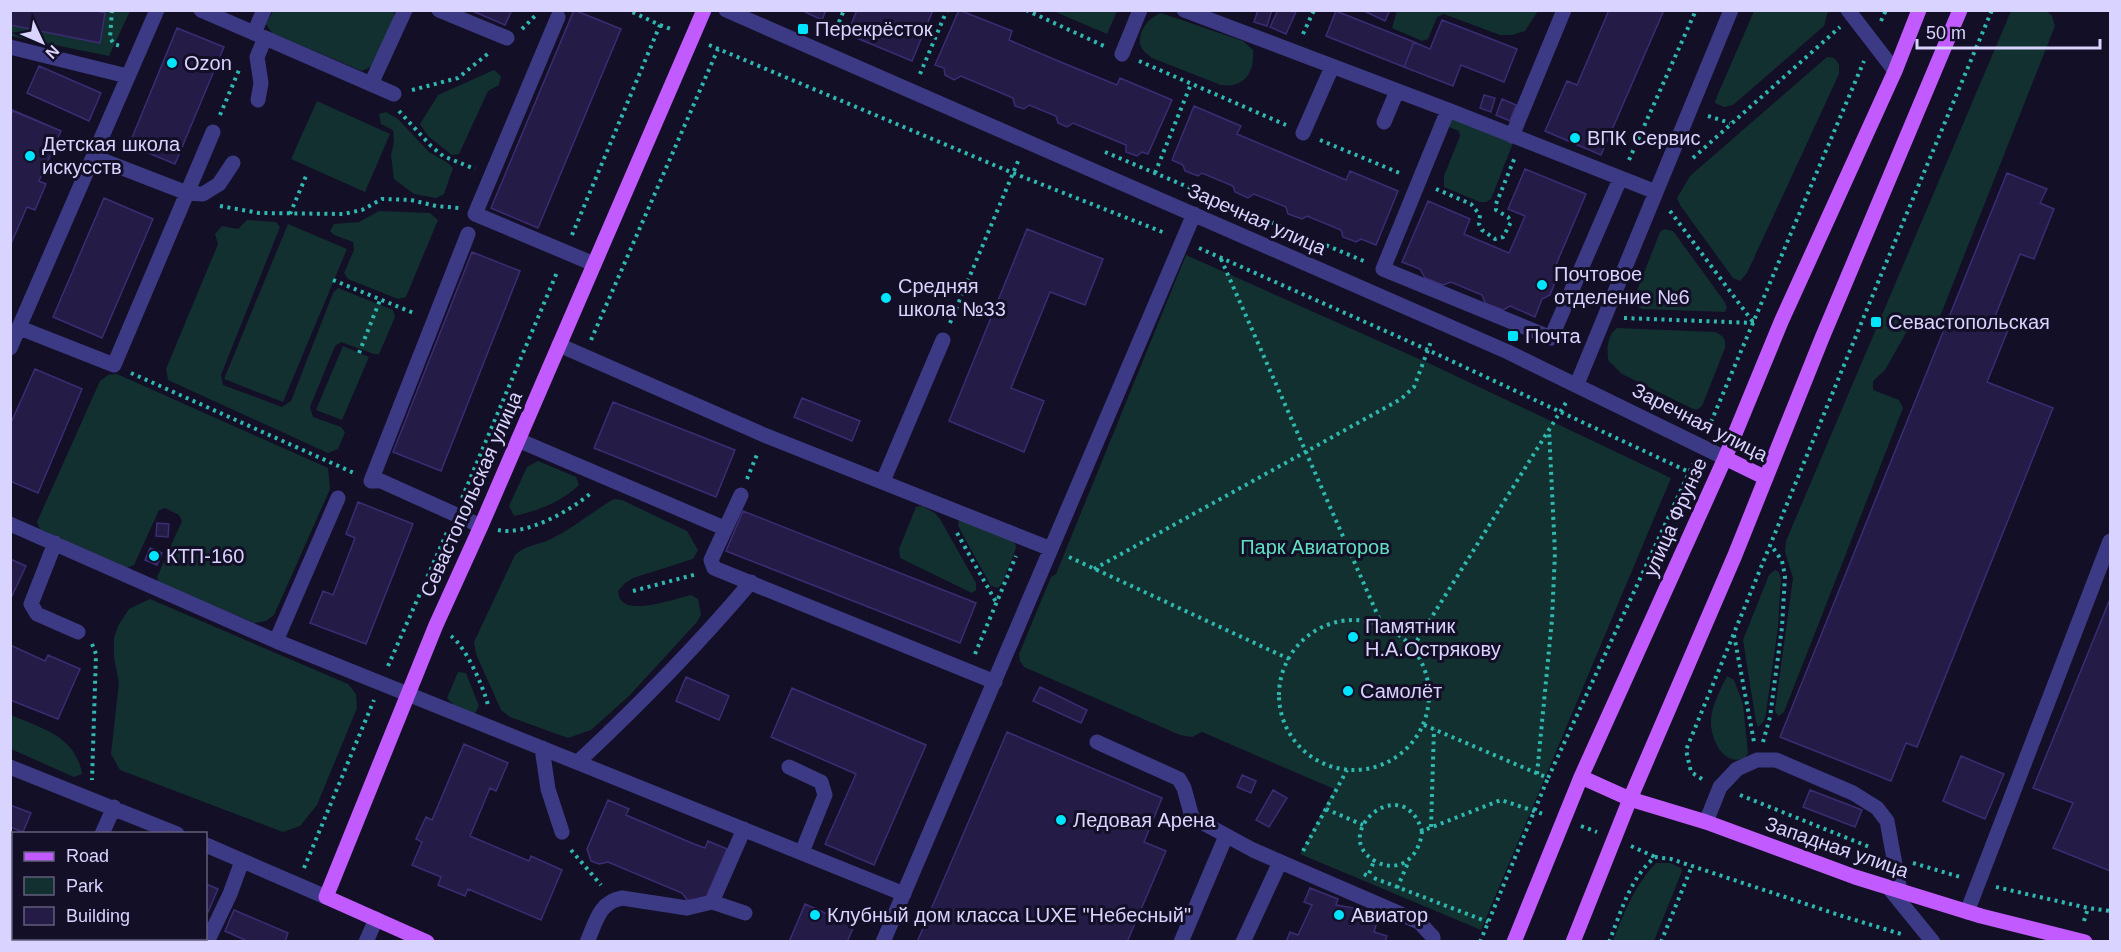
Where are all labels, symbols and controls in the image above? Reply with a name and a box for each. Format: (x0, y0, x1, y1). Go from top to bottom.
north arrow (12, 12, 72, 72)
scale bar (1917, 12, 2100, 50)
place label: Перекрёсток (815, 18, 933, 40)
marker: Перекрёсток (796, 22, 810, 36)
text: 50 m (1926, 23, 1966, 43)
text: N (42, 42, 63, 62)
place label: Ozon (184, 52, 232, 74)
marker: Ozon (165, 56, 179, 70)
place label: ВПК Сервис (1587, 127, 1700, 149)
marker: ВПК Сервис (1568, 131, 1582, 145)
place label: Детская школа искусств (42, 133, 181, 178)
marker: Детская школа искусств (23, 149, 37, 163)
street label: Заречная улица (1185, 179, 1330, 260)
place label: Почтовое отделение №6 (1554, 263, 1690, 308)
place label: Средняя школа №33 (898, 275, 1006, 320)
marker: Почтовое отделение №6 (1535, 278, 1549, 292)
marker: Средняя школа №33 (879, 291, 893, 305)
place label: Севастопольская (1888, 311, 2050, 333)
marker: Севастопольская (1869, 315, 1883, 329)
place label: Почта (1525, 325, 1581, 347)
marker: Почта (1506, 329, 1520, 343)
street label: Заречная улица (1629, 378, 1772, 466)
street label: Севастопольская улица (416, 387, 527, 600)
street label: улица Фрунзе (1639, 454, 1711, 580)
park label: Парк Авиаторов (1240, 536, 1390, 558)
place label: КТП-160 (166, 545, 244, 567)
marker: КТП-160 (147, 549, 161, 563)
place label: Памятник Н.А.Острякову (1365, 615, 1501, 660)
marker: Памятник Н.А.Острякову (1346, 630, 1360, 644)
place label: Самолёт (1360, 680, 1442, 702)
marker: Самолёт (1341, 684, 1355, 698)
place label: Ледовая Арена (1073, 809, 1216, 831)
street label: Западная улица (1762, 812, 1912, 882)
marker: Ледовая Арена (1054, 813, 1068, 827)
legend (12, 832, 207, 940)
text: Road (66, 846, 109, 866)
text: Park (66, 876, 104, 896)
place label: Клубный дом класса LUXE "Небесный" (827, 904, 1191, 926)
place label: Авиатор (1351, 904, 1428, 926)
text: Building (66, 906, 130, 926)
marker: Клубный дом класса LUXE "Небесный" (808, 908, 822, 922)
marker: Авиатор (1332, 908, 1346, 922)

